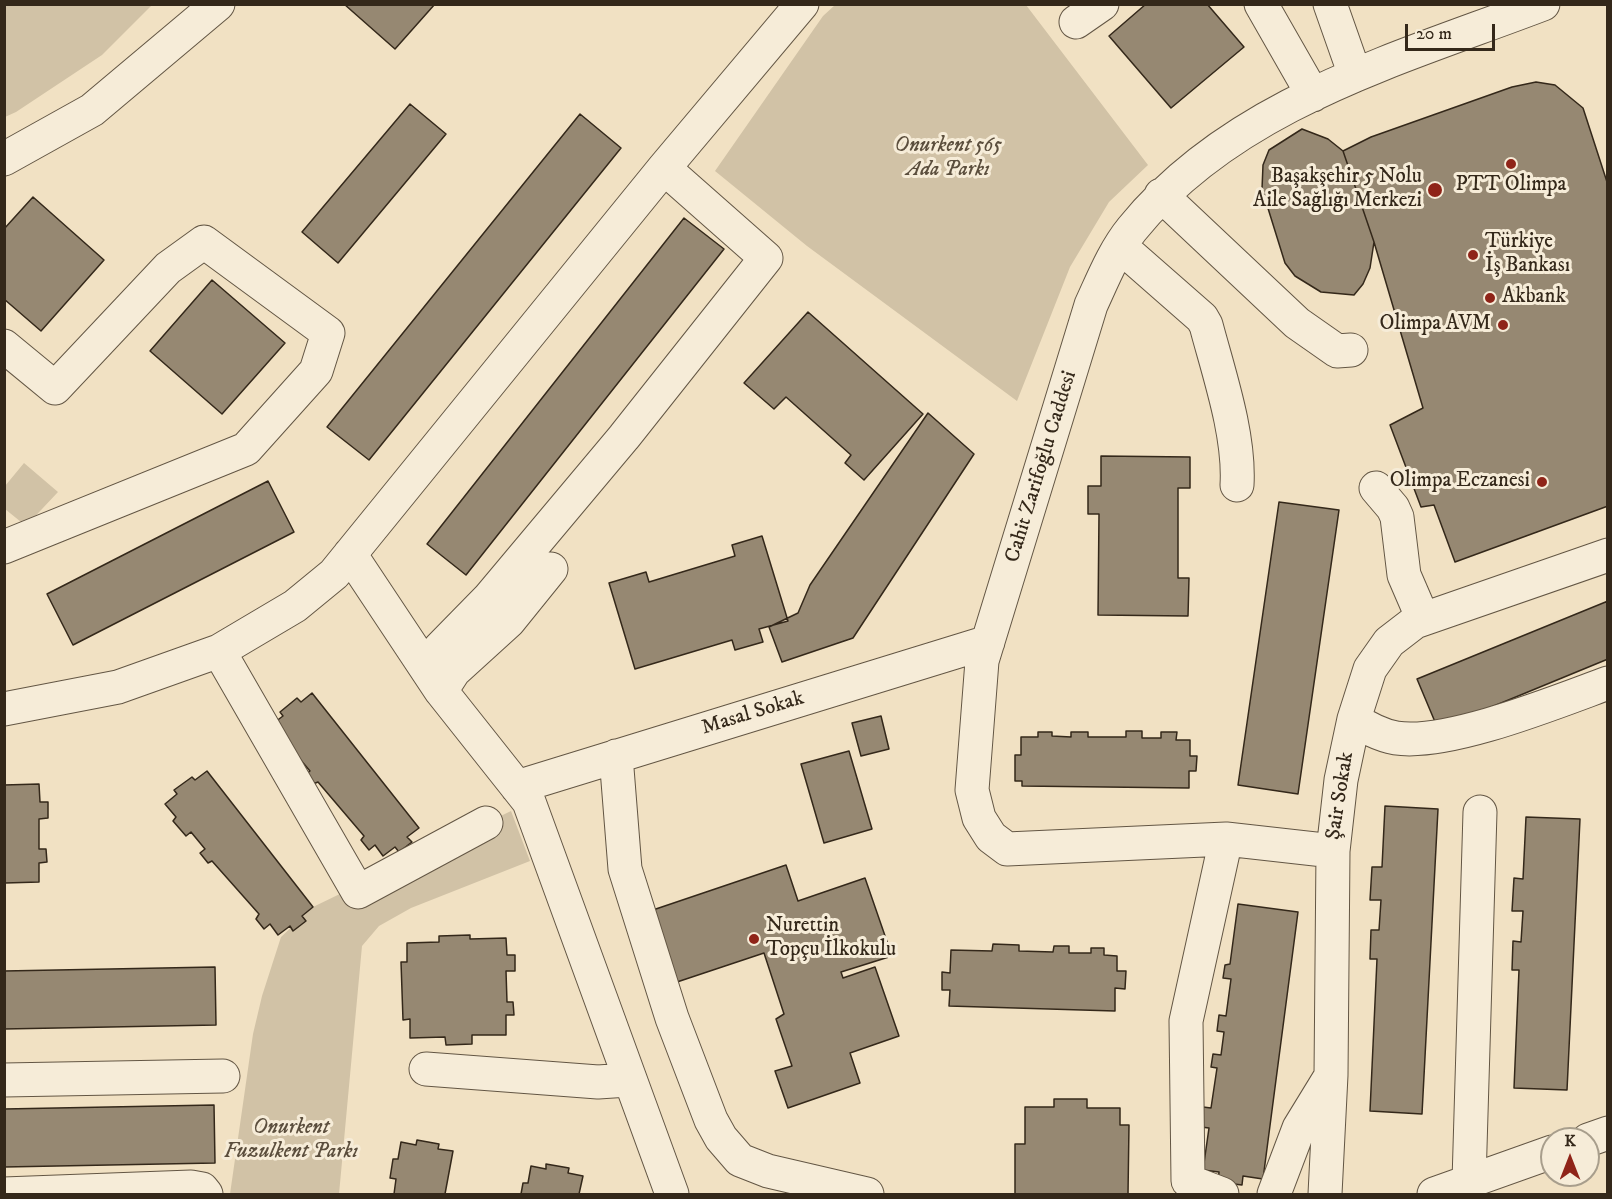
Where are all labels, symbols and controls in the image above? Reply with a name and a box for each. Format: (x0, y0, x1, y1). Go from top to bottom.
scale bar (1408, 12, 1498, 50)
text: 20 m (1416, 23, 1452, 45)
park label: Onurkent 565 Ada Parkı (895, 134, 1001, 184)
marker: PTT Olimpa (1504, 157, 1518, 171)
place label: Başakşehir 5 Nolu Aile Sağlığı Merkezi (1253, 165, 1422, 215)
place label: PTT Olimpa (1456, 173, 1566, 199)
marker: Başakşehir 5 Nolu Aile Sağlığı Merkezi (1426, 181, 1444, 199)
place label: Türkiye İş Bankası (1485, 230, 1570, 280)
marker: Türkiye İş Bankası (1466, 248, 1480, 262)
place label: Akbank (1502, 285, 1566, 311)
marker: Akbank (1483, 291, 1497, 305)
place label: Olimpa AVM (1380, 312, 1491, 338)
marker: Olimpa AVM (1496, 318, 1510, 332)
street label: Cahit Zarifoğlu Caddesi (1001, 368, 1083, 566)
place label: Olimpa Eczanesi (1390, 469, 1530, 495)
marker: Olimpa Eczanesi (1535, 475, 1549, 489)
street label: Masal Sokak (699, 686, 807, 742)
street label: Şair Sokak (1322, 750, 1360, 842)
place label: Nurettin Topçu İlkokulu (766, 914, 896, 964)
marker: Nurettin Topçu İlkokulu (747, 932, 761, 946)
park label: Onurkent Fuzulkent Parkı (224, 1116, 358, 1166)
north arrow (1540, 1127, 1600, 1187)
text: K (1564, 1131, 1576, 1151)

